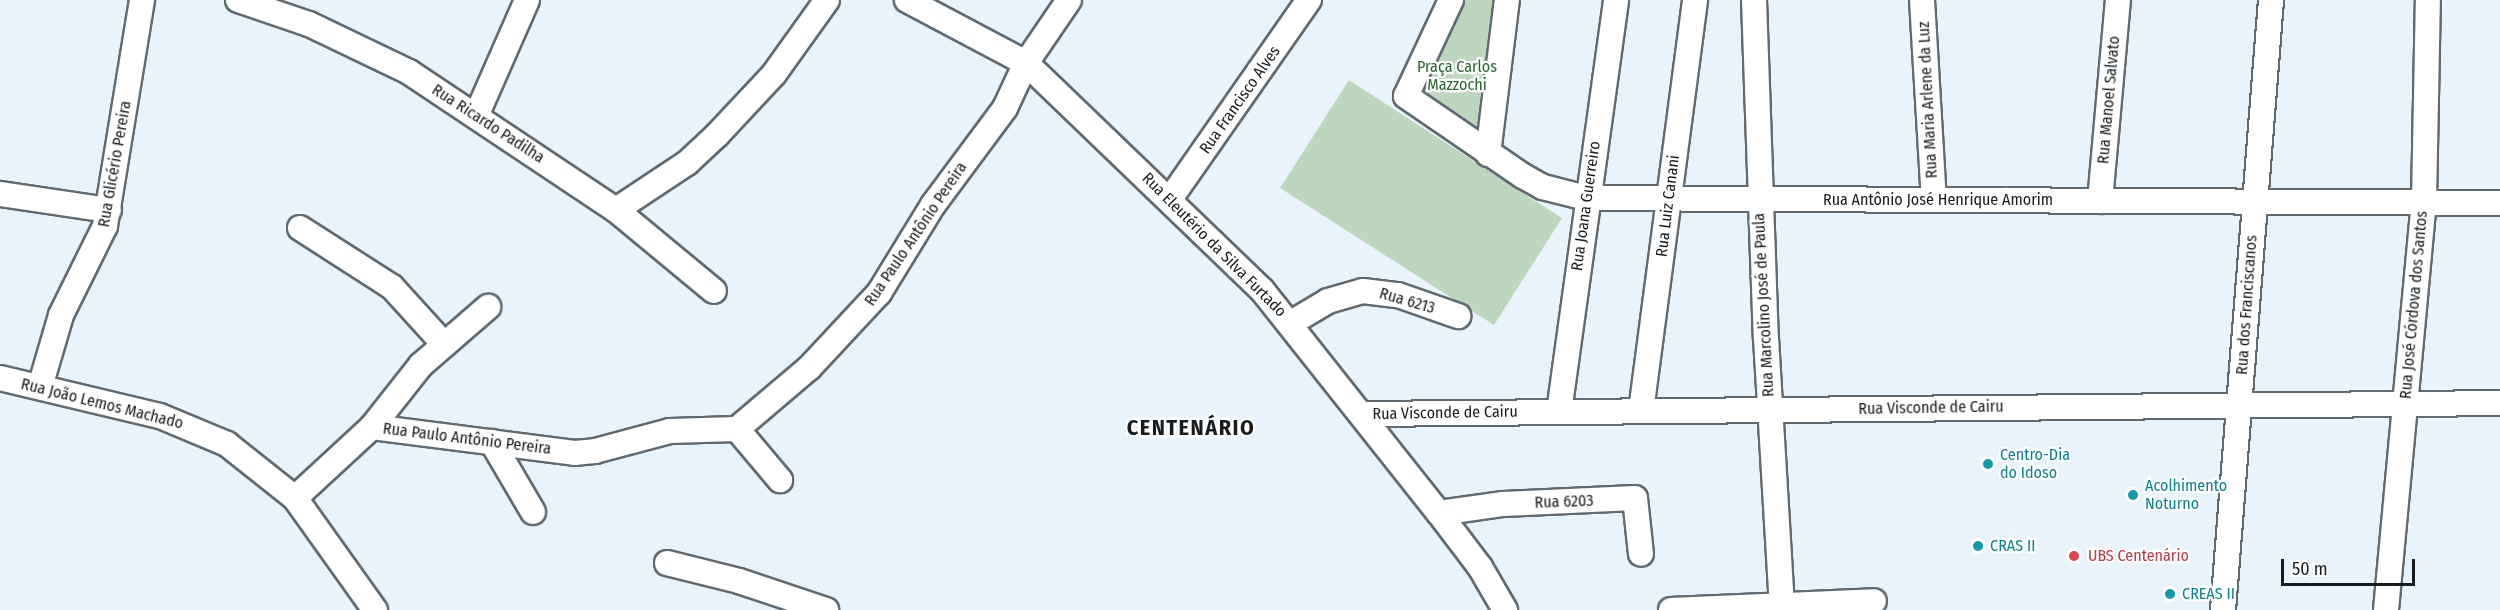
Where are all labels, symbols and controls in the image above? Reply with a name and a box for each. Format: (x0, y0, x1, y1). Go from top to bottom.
street label: Rua Maria Arlene da Luz (1914, 21, 1942, 179)
street label: Rua Manoel Salvato (2094, 35, 2124, 165)
street label: Rua Francisco Alves (1196, 42, 1284, 158)
park label: Praça Carlos Mazzochi (1417, 57, 1497, 95)
street label: Rua Ricardo Padilha (428, 80, 548, 168)
street label: Rua Glicério Pereira (94, 99, 136, 229)
street label: Rua Joana Guerreiro (1567, 140, 1605, 272)
street label: Rua Luiz Canani (1652, 154, 1684, 258)
street label: Rua Paulo Antônio Pereira (861, 158, 971, 310)
street label: Rua Eleutério da Silva Furtado (1138, 169, 1290, 321)
street label: Rua Antônio José Henrique Amorim (1823, 190, 2053, 210)
street label: Rua José Córdova dos Santos (2396, 210, 2432, 400)
street label: Rua Marcolino José de Paula (1750, 213, 1778, 397)
street label: Rua dos Franciscanos (2233, 235, 2261, 375)
street label: Rua 6213 (1377, 284, 1437, 318)
street label: Rua João Lemos Machado (19, 375, 185, 433)
street label: Rua Visconde de Cairu (1858, 397, 2004, 419)
street label: Rua Visconde de Cairu (1372, 402, 1518, 424)
district label: CENTENÁRIO (1127, 415, 1255, 441)
street label: Rua Paulo Antônio Pereira (382, 419, 552, 459)
place label: Centro-Dia do Idoso (2000, 445, 2070, 483)
marker: Centro-Dia do Idoso (1981, 457, 1995, 471)
place label: Acolhimento Noturno (2145, 476, 2227, 514)
marker: Acolhimento Noturno (2126, 488, 2140, 502)
street label: Rua 6203 (1534, 491, 1594, 513)
place label: CRAS II (1990, 536, 2035, 556)
marker: CRAS II (1971, 539, 1985, 553)
place label: UBS Centenário (2088, 546, 2189, 566)
marker: UBS Centenário (2065, 547, 2083, 565)
scale bar (2284, 547, 2418, 585)
text: 50 m (2292, 558, 2328, 580)
place label: CREAS II (2182, 584, 2235, 604)
marker: CREAS II (2163, 587, 2177, 601)

